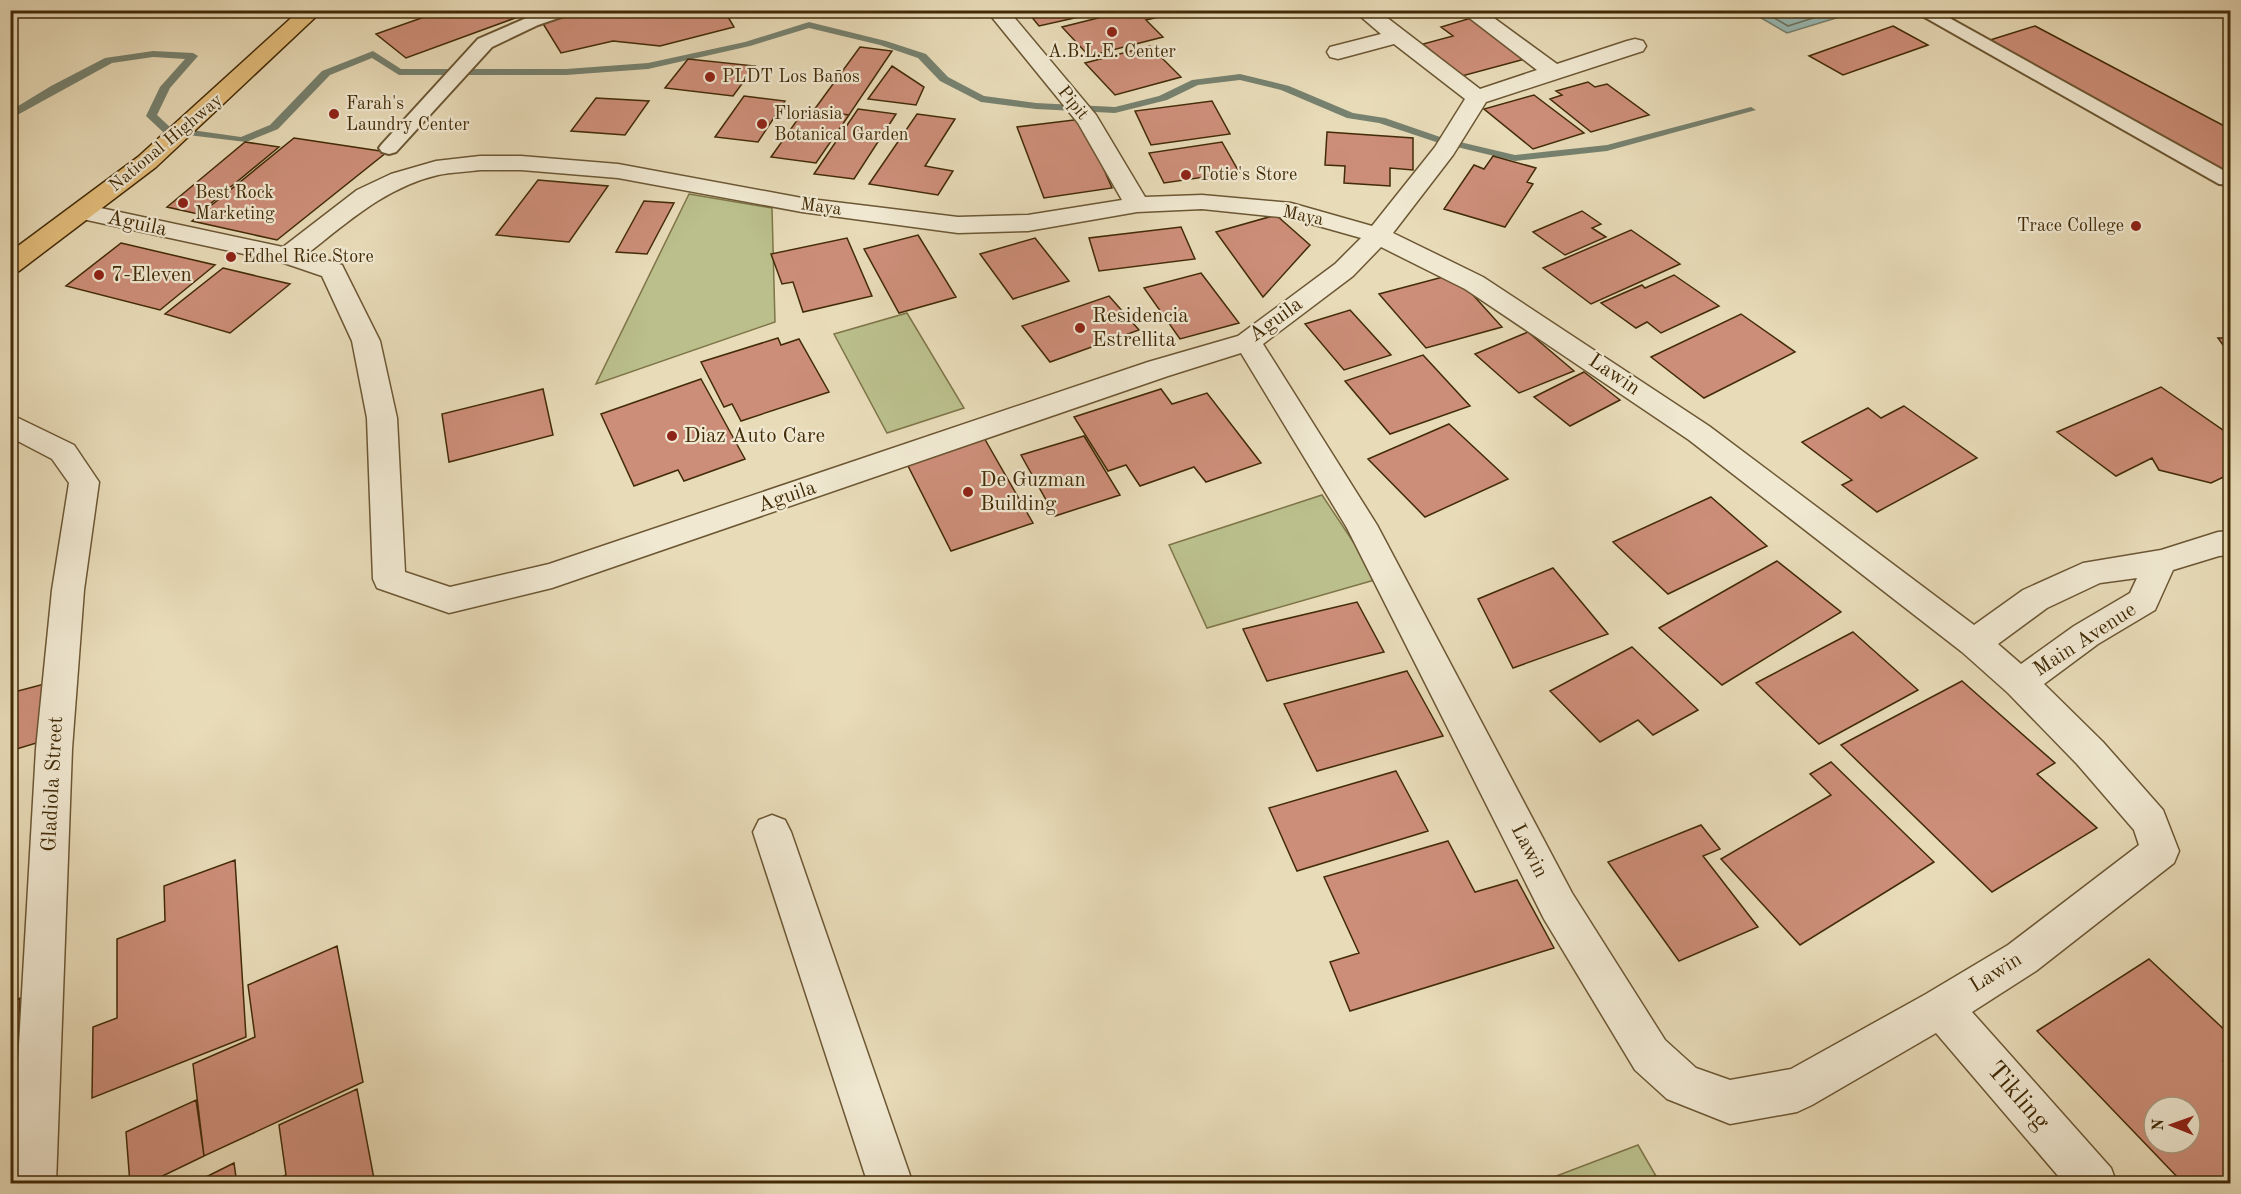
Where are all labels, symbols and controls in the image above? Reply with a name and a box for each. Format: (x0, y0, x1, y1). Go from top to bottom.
marker: A.B.L.E. Center (1105, 25, 1119, 39)
place label: A.B.L.E. Center (1048, 43, 1177, 61)
place label: PLDT Los Baños (722, 68, 860, 86)
marker: PLDT Los Baños (703, 70, 717, 84)
street label: Pipit (1054, 83, 1092, 123)
street label: National Highway (106, 90, 226, 195)
place label: Farah's Laundry Center (346, 95, 470, 134)
place label: Floriasia Botanical Garden (774, 105, 909, 144)
marker: Farah's Laundry Center (327, 107, 341, 121)
marker: Floriasia Botanical Garden (755, 117, 769, 131)
place label: Totie's Store (1198, 166, 1297, 184)
marker: Totie's Store (1179, 168, 1193, 182)
place label: Best Rock Marketing (195, 184, 275, 223)
street label: Maya (799, 195, 843, 219)
marker: Best Rock Marketing (176, 196, 190, 210)
street label: Maya (1281, 203, 1325, 229)
street label: Aguila (105, 207, 169, 241)
place label: Trace College (2017, 217, 2124, 235)
marker: Trace College (2129, 219, 2143, 233)
place label: Edhel Rice Store (243, 248, 374, 266)
marker: Edhel Rice Store (224, 250, 238, 264)
place label: 7-Eleven (111, 265, 192, 286)
marker: 7-Eleven (92, 268, 106, 282)
street label: Aguila (1245, 294, 1307, 346)
place label: Residencia Estrellita (1092, 306, 1189, 351)
marker: Residencia Estrellita (1073, 321, 1087, 335)
street label: Lawin (1584, 350, 1644, 400)
place label: Diaz Auto Care (684, 426, 825, 447)
marker: Diaz Auto Care (665, 429, 679, 443)
place label: De Guzman Building (980, 470, 1086, 515)
street label: Aguila (755, 477, 819, 517)
marker: De Guzman Building (961, 485, 975, 499)
street label: Main Avenue (2030, 599, 2140, 681)
street label: Gladiola Street (39, 716, 67, 852)
street label: Lawin (1507, 821, 1551, 881)
street label: Lawin (1966, 949, 2026, 997)
street label: Tikling (1982, 1057, 2054, 1135)
north arrow (2142, 1095, 2202, 1155)
text: N (2151, 1118, 2167, 1131)

